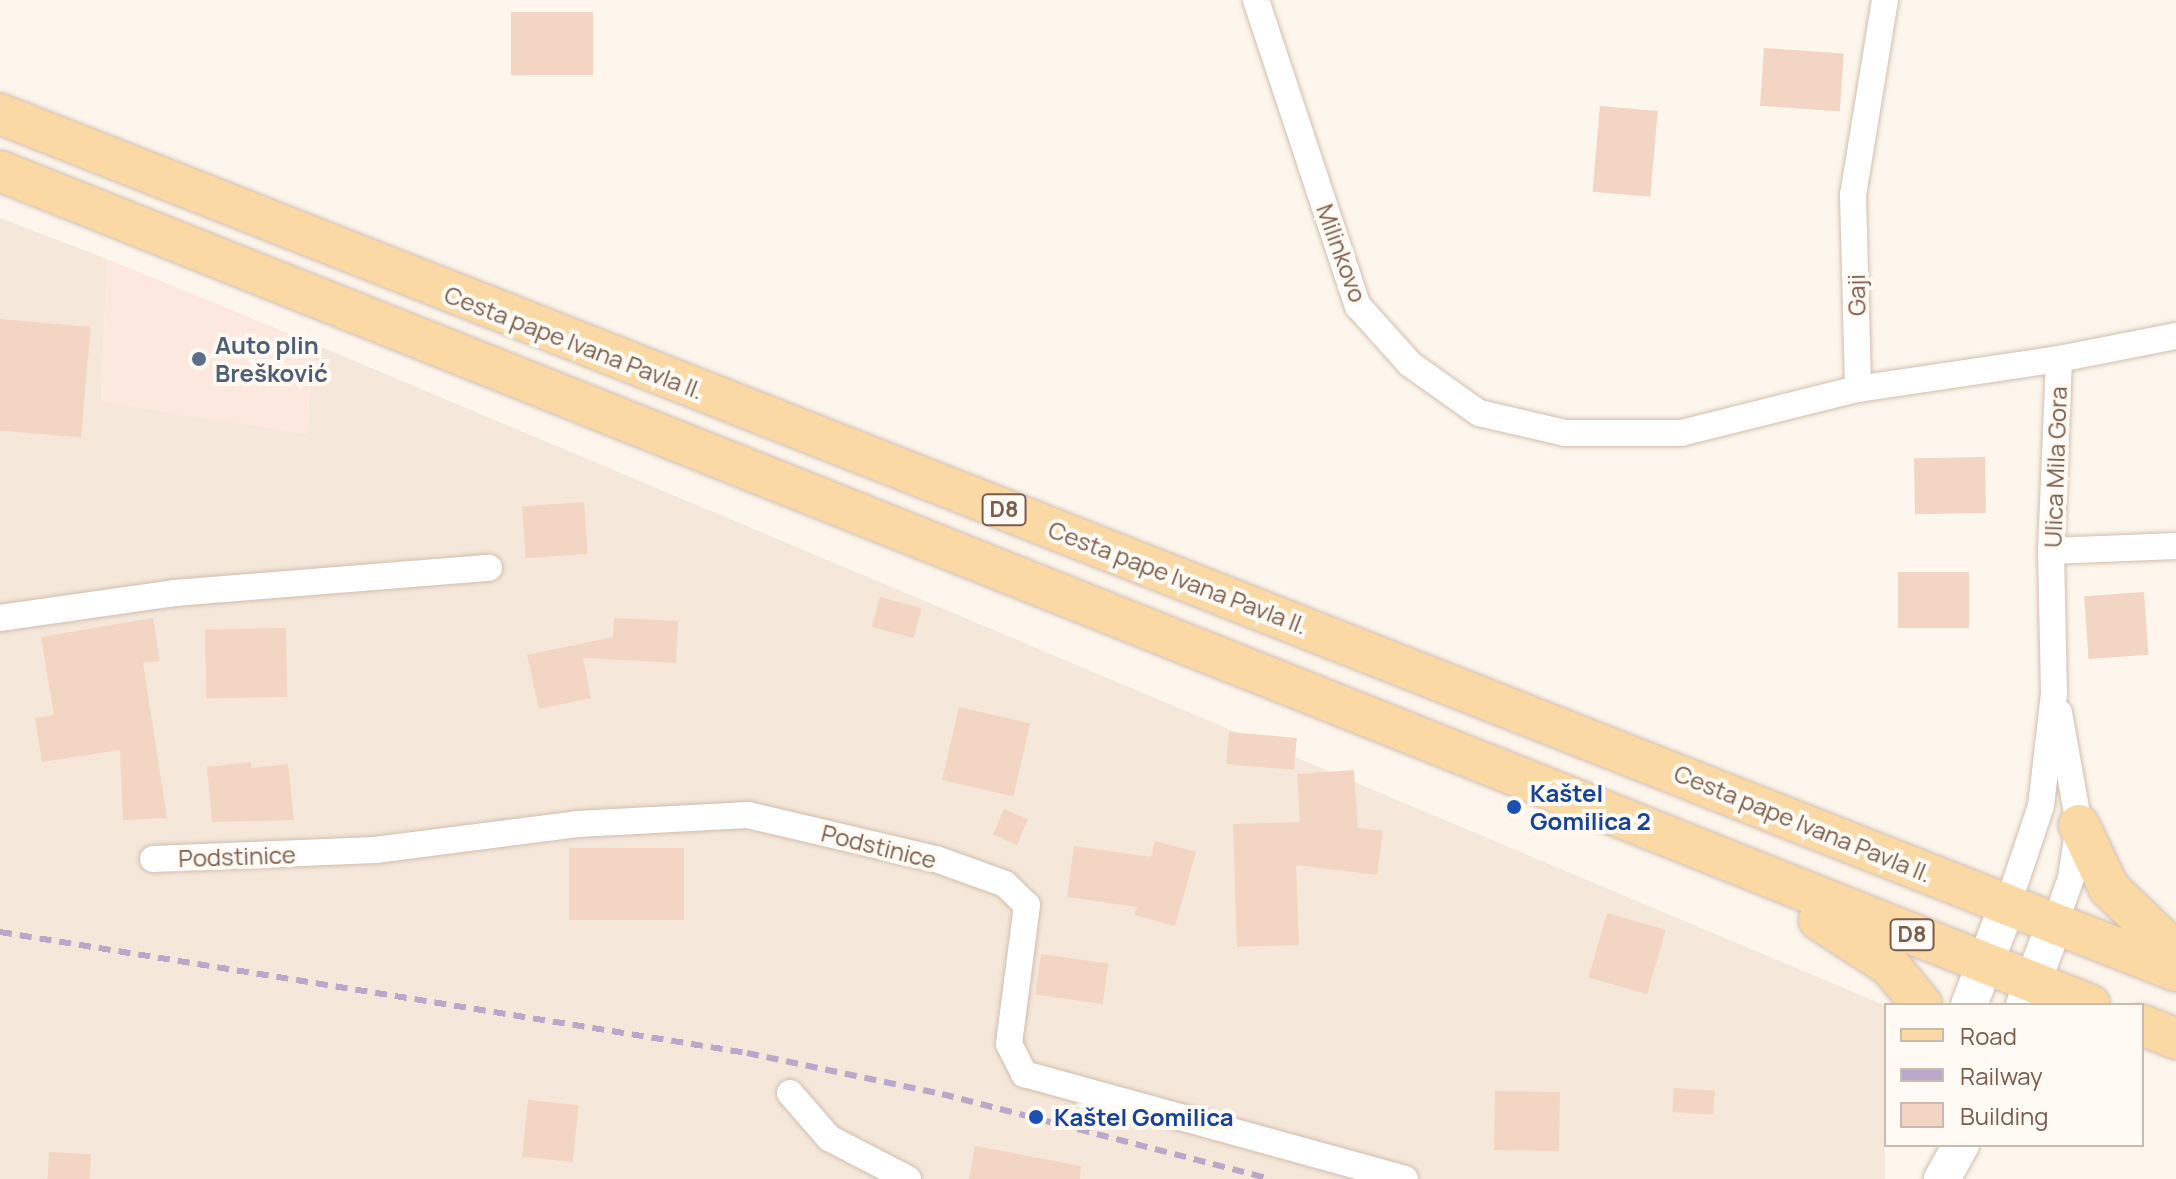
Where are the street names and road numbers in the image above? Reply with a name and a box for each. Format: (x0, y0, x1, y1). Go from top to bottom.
street label: Milinkovo (1311, 200, 1373, 306)
street label: Gaji (1841, 274, 1871, 316)
street label: Cesta pape Ivana Pavla II. (441, 279, 707, 405)
street label: Ulica Mila Gora (2038, 386, 2072, 548)
road number: D8 (980, 492, 1028, 528)
street label: Cesta pape Ivana Pavla II. (1045, 514, 1311, 640)
street label: Cesta pape Ivana Pavla II. (1670, 758, 1936, 888)
street label: Podstinice (819, 818, 939, 874)
street label: Podstinice (178, 840, 296, 872)
road number: D8 (1888, 917, 1936, 953)

